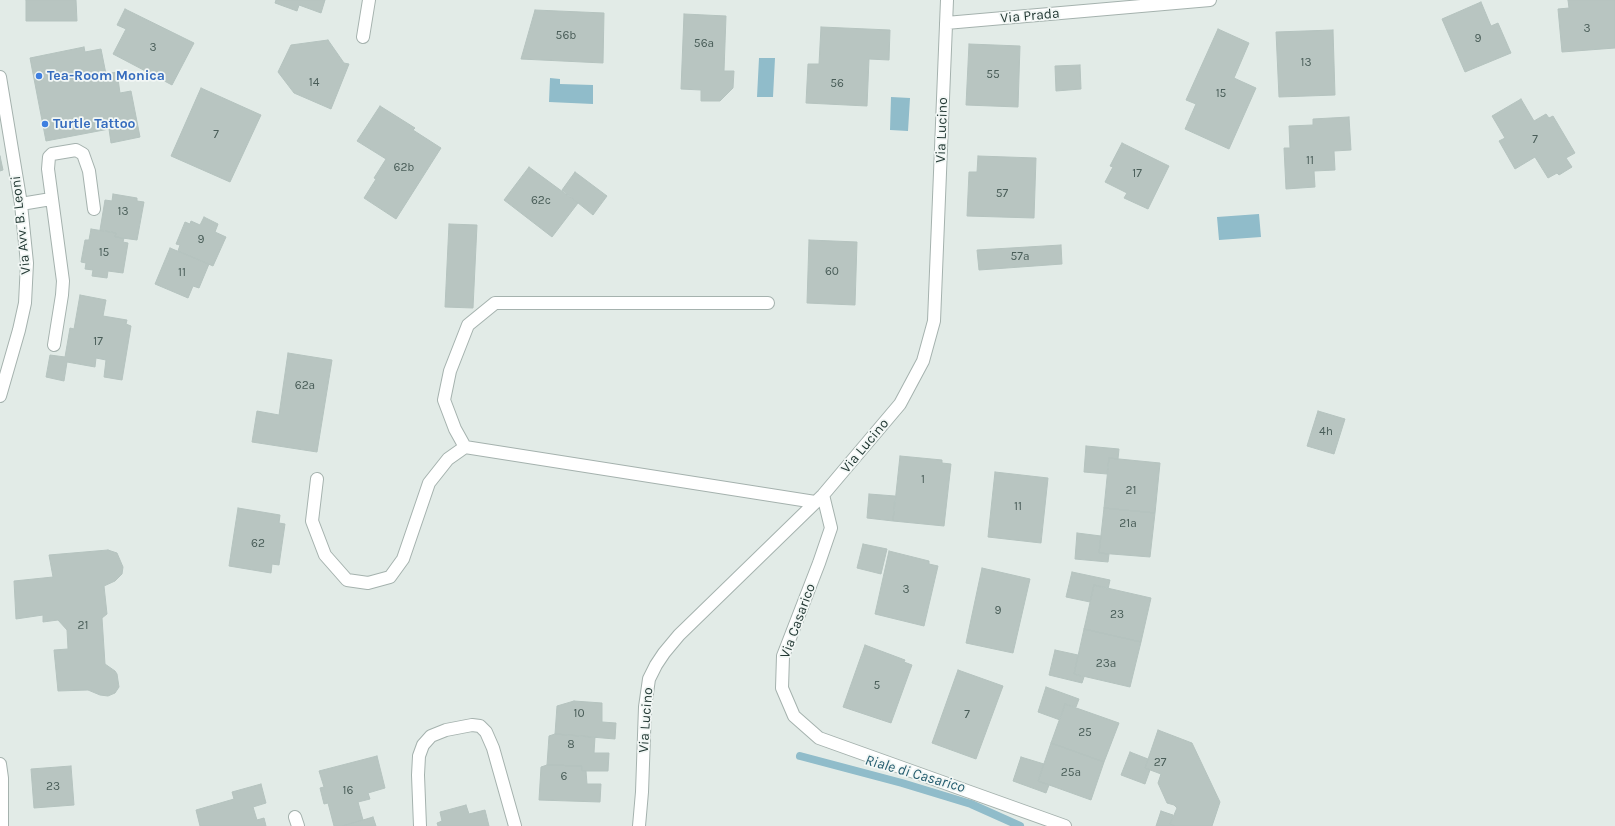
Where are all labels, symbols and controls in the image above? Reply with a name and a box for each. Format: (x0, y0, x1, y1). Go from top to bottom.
street label: Via Prada (1000, 5, 1060, 27)
house number: 3 (1583, 22, 1591, 36)
house number: 56b (556, 29, 576, 43)
house number: 9 (1475, 32, 1481, 46)
house number: 56a (694, 37, 714, 51)
house number: 3 (149, 41, 157, 55)
house number: 13 (1300, 56, 1312, 70)
place label: Tea-Room Monica (47, 68, 165, 84)
house number: 55 (986, 68, 1000, 82)
marker: Tea-Room Monica (34, 71, 44, 81)
house number: 14 (309, 76, 319, 90)
house number: 56 (830, 77, 844, 91)
house number: 15 (1216, 87, 1226, 101)
street label: Via Lucino (932, 97, 952, 163)
place label: Turtle Tattoo (53, 116, 135, 132)
marker: Turtle Tattoo (40, 119, 50, 129)
house number: 7 (213, 128, 219, 142)
house number: 7 (1532, 133, 1538, 147)
house number: 11 (1306, 154, 1314, 168)
house number: 62b (394, 161, 414, 175)
house number: 17 (1132, 167, 1142, 181)
street label: Via Avv. B. Leoni (7, 175, 35, 275)
house number: 57 (996, 187, 1008, 201)
house number: 62c (531, 194, 551, 208)
house number: 13 (117, 205, 129, 219)
house number: 9 (198, 233, 204, 247)
house number: 15 (99, 246, 109, 260)
house number: 57a (1010, 250, 1030, 264)
house number: 60 (825, 265, 839, 279)
house number: 11 (178, 266, 186, 280)
house number: 17 (93, 335, 103, 349)
house number: 62a (295, 379, 315, 393)
street label: Via Lucino (837, 415, 893, 477)
house number: 4h (1319, 425, 1333, 439)
house number: 1 (921, 473, 925, 487)
house number: 21 (1126, 484, 1136, 498)
house number: 11 (1014, 500, 1022, 514)
house number: 21a (1119, 517, 1137, 531)
house number: 62 (251, 537, 265, 551)
street label: Via Casarico (777, 581, 819, 661)
house number: 3 (902, 583, 910, 597)
house number: 9 (995, 604, 1001, 618)
house number: 23 (1110, 608, 1124, 622)
house number: 21 (78, 619, 88, 633)
house number: 23a (1096, 657, 1116, 671)
house number: 5 (874, 679, 880, 693)
street label: Via Lucino (635, 687, 657, 753)
house number: 10 (573, 707, 585, 721)
house number: 7 (964, 708, 970, 722)
house number: 25 (1078, 726, 1092, 740)
house number: 8 (567, 738, 575, 752)
water label: Riale di Casarico (863, 751, 967, 797)
house number: 27 (1154, 756, 1166, 770)
house number: 25a (1061, 766, 1081, 780)
house number: 6 (561, 770, 567, 784)
house number: 23 (46, 780, 60, 794)
house number: 16 (343, 784, 353, 798)

